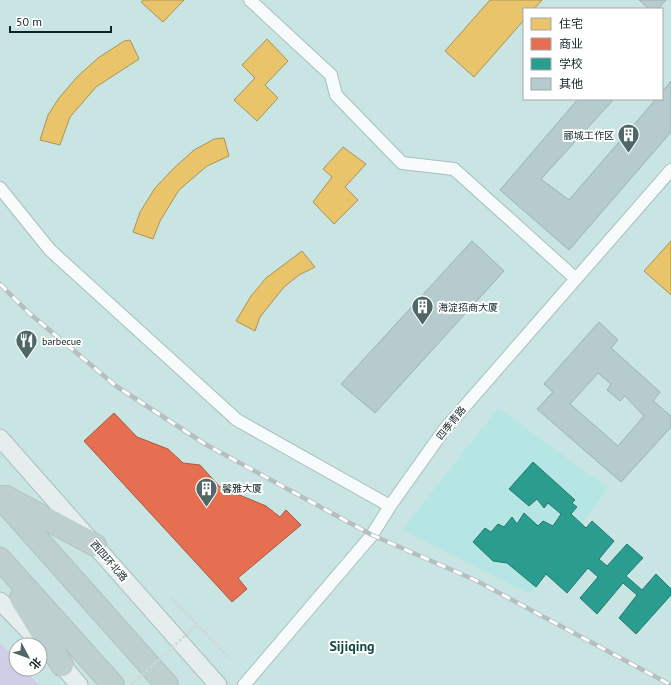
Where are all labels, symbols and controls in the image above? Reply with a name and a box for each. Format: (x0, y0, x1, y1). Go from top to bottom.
scale bar (10, 8, 111, 34)
legend (523, 8, 663, 100)
text: 50 m (16, 14, 42, 29)
text: 住宅 (559, 16, 583, 31)
text: 商业 (559, 36, 583, 51)
text: 学校 (559, 56, 583, 71)
text: 其他 (559, 76, 583, 91)
building icon: 郦城工作区 (616, 122, 642, 155)
place label: 郦城工作区 (564, 129, 614, 142)
building icon: 海淀招商大厦 (410, 294, 436, 327)
place label: 海淀招商大厦 (438, 301, 498, 314)
restaurant icon: barbecue (13, 328, 39, 361)
place label: barbecue (42, 335, 81, 348)
street label: 四季青路 (433, 403, 469, 443)
building icon: 馨雅大厦 (194, 475, 220, 508)
place label: 馨雅大厦 (222, 482, 262, 495)
street label: 西四环北路 (88, 538, 130, 584)
north arrow (8, 637, 48, 677)
district label: Sijiqing (329, 637, 375, 655)
text: 北 (27, 655, 44, 672)

